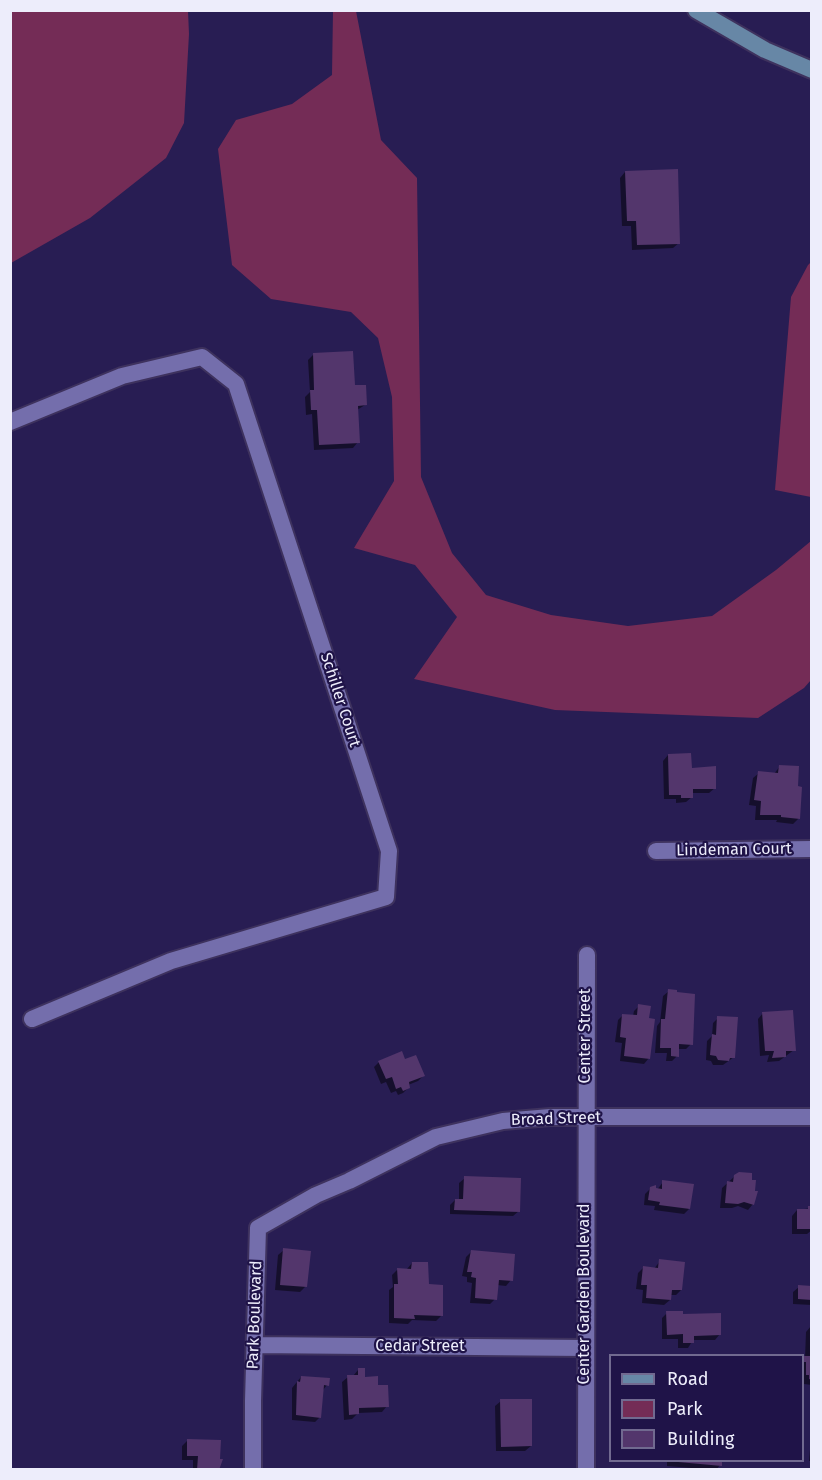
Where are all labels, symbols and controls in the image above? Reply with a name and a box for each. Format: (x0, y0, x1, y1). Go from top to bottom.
street label: Schiller Court (316, 650, 364, 750)
street label: Lindeman Court (676, 839, 792, 861)
street label: Center Street (576, 989, 596, 1083)
street label: Broad Street (510, 1108, 602, 1130)
street label: Center Garden Boulevard (575, 1203, 595, 1385)
street label: Park Boulevard (244, 1260, 266, 1370)
street label: Cedar Street (375, 1337, 465, 1357)
legend (609, 1354, 804, 1462)
text: Road (667, 1368, 709, 1390)
text: Park (667, 1398, 702, 1420)
text: Building (667, 1428, 734, 1450)

